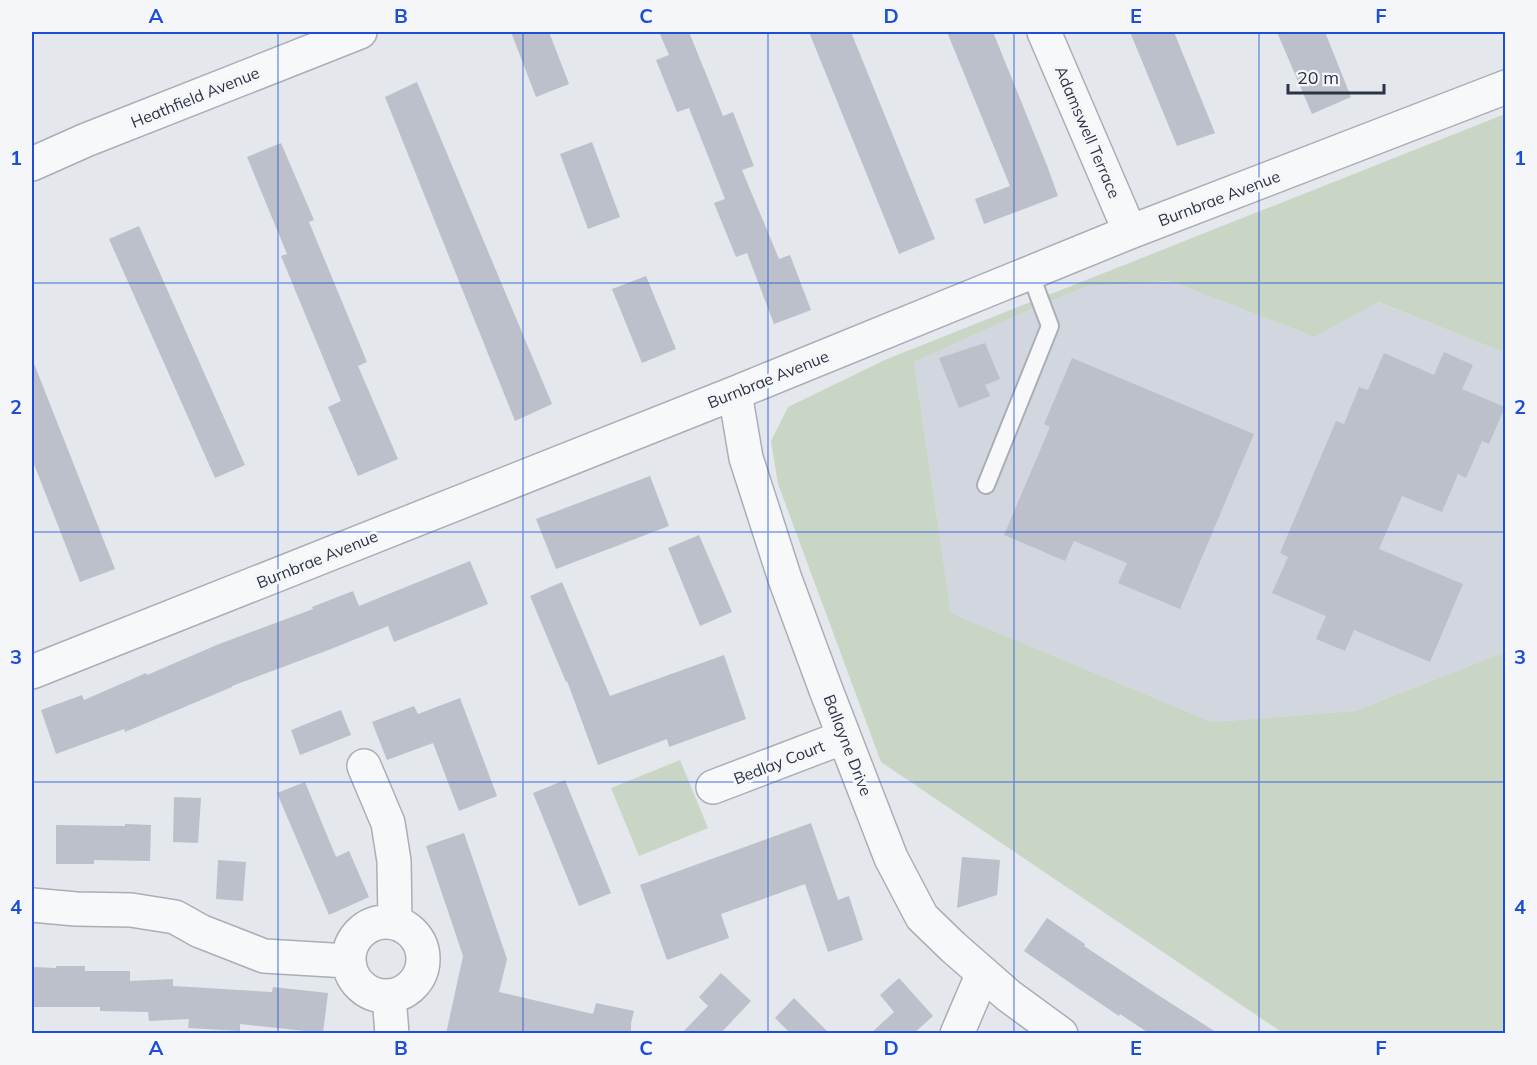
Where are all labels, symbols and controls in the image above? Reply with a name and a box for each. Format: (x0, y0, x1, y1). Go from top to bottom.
text: A (149, 3, 164, 28)
text: B (394, 3, 408, 28)
text: C (639, 3, 653, 28)
text: D (883, 3, 899, 28)
text: E (1130, 3, 1142, 28)
text: F (1375, 3, 1387, 28)
scale bar (1288, 57, 1384, 95)
street label: Heathfield Avenue (128, 62, 262, 132)
street label: Adamswell Terrace (1051, 63, 1125, 201)
text: 20 m (1297, 66, 1339, 89)
text: 1 (10, 145, 22, 170)
text: 1 (1514, 145, 1526, 170)
street label: Burnbrae Avenue (1155, 166, 1283, 230)
street label: Burnbrae Avenue (705, 346, 831, 412)
text: 2 (10, 394, 22, 419)
text: 2 (1514, 394, 1526, 419)
street label: Burnbrae Avenue (254, 526, 380, 592)
text: 3 (10, 644, 22, 669)
text: 3 (1514, 644, 1526, 669)
street label: Ballayne Drive (819, 691, 877, 799)
street label: Bedlay Court (731, 735, 828, 788)
text: 4 (10, 894, 22, 919)
text: 4 (1514, 894, 1526, 919)
text: A (149, 1035, 164, 1060)
text: B (394, 1035, 408, 1060)
text: C (639, 1035, 653, 1060)
text: D (883, 1035, 899, 1060)
text: E (1130, 1035, 1142, 1060)
text: F (1375, 1035, 1387, 1060)

